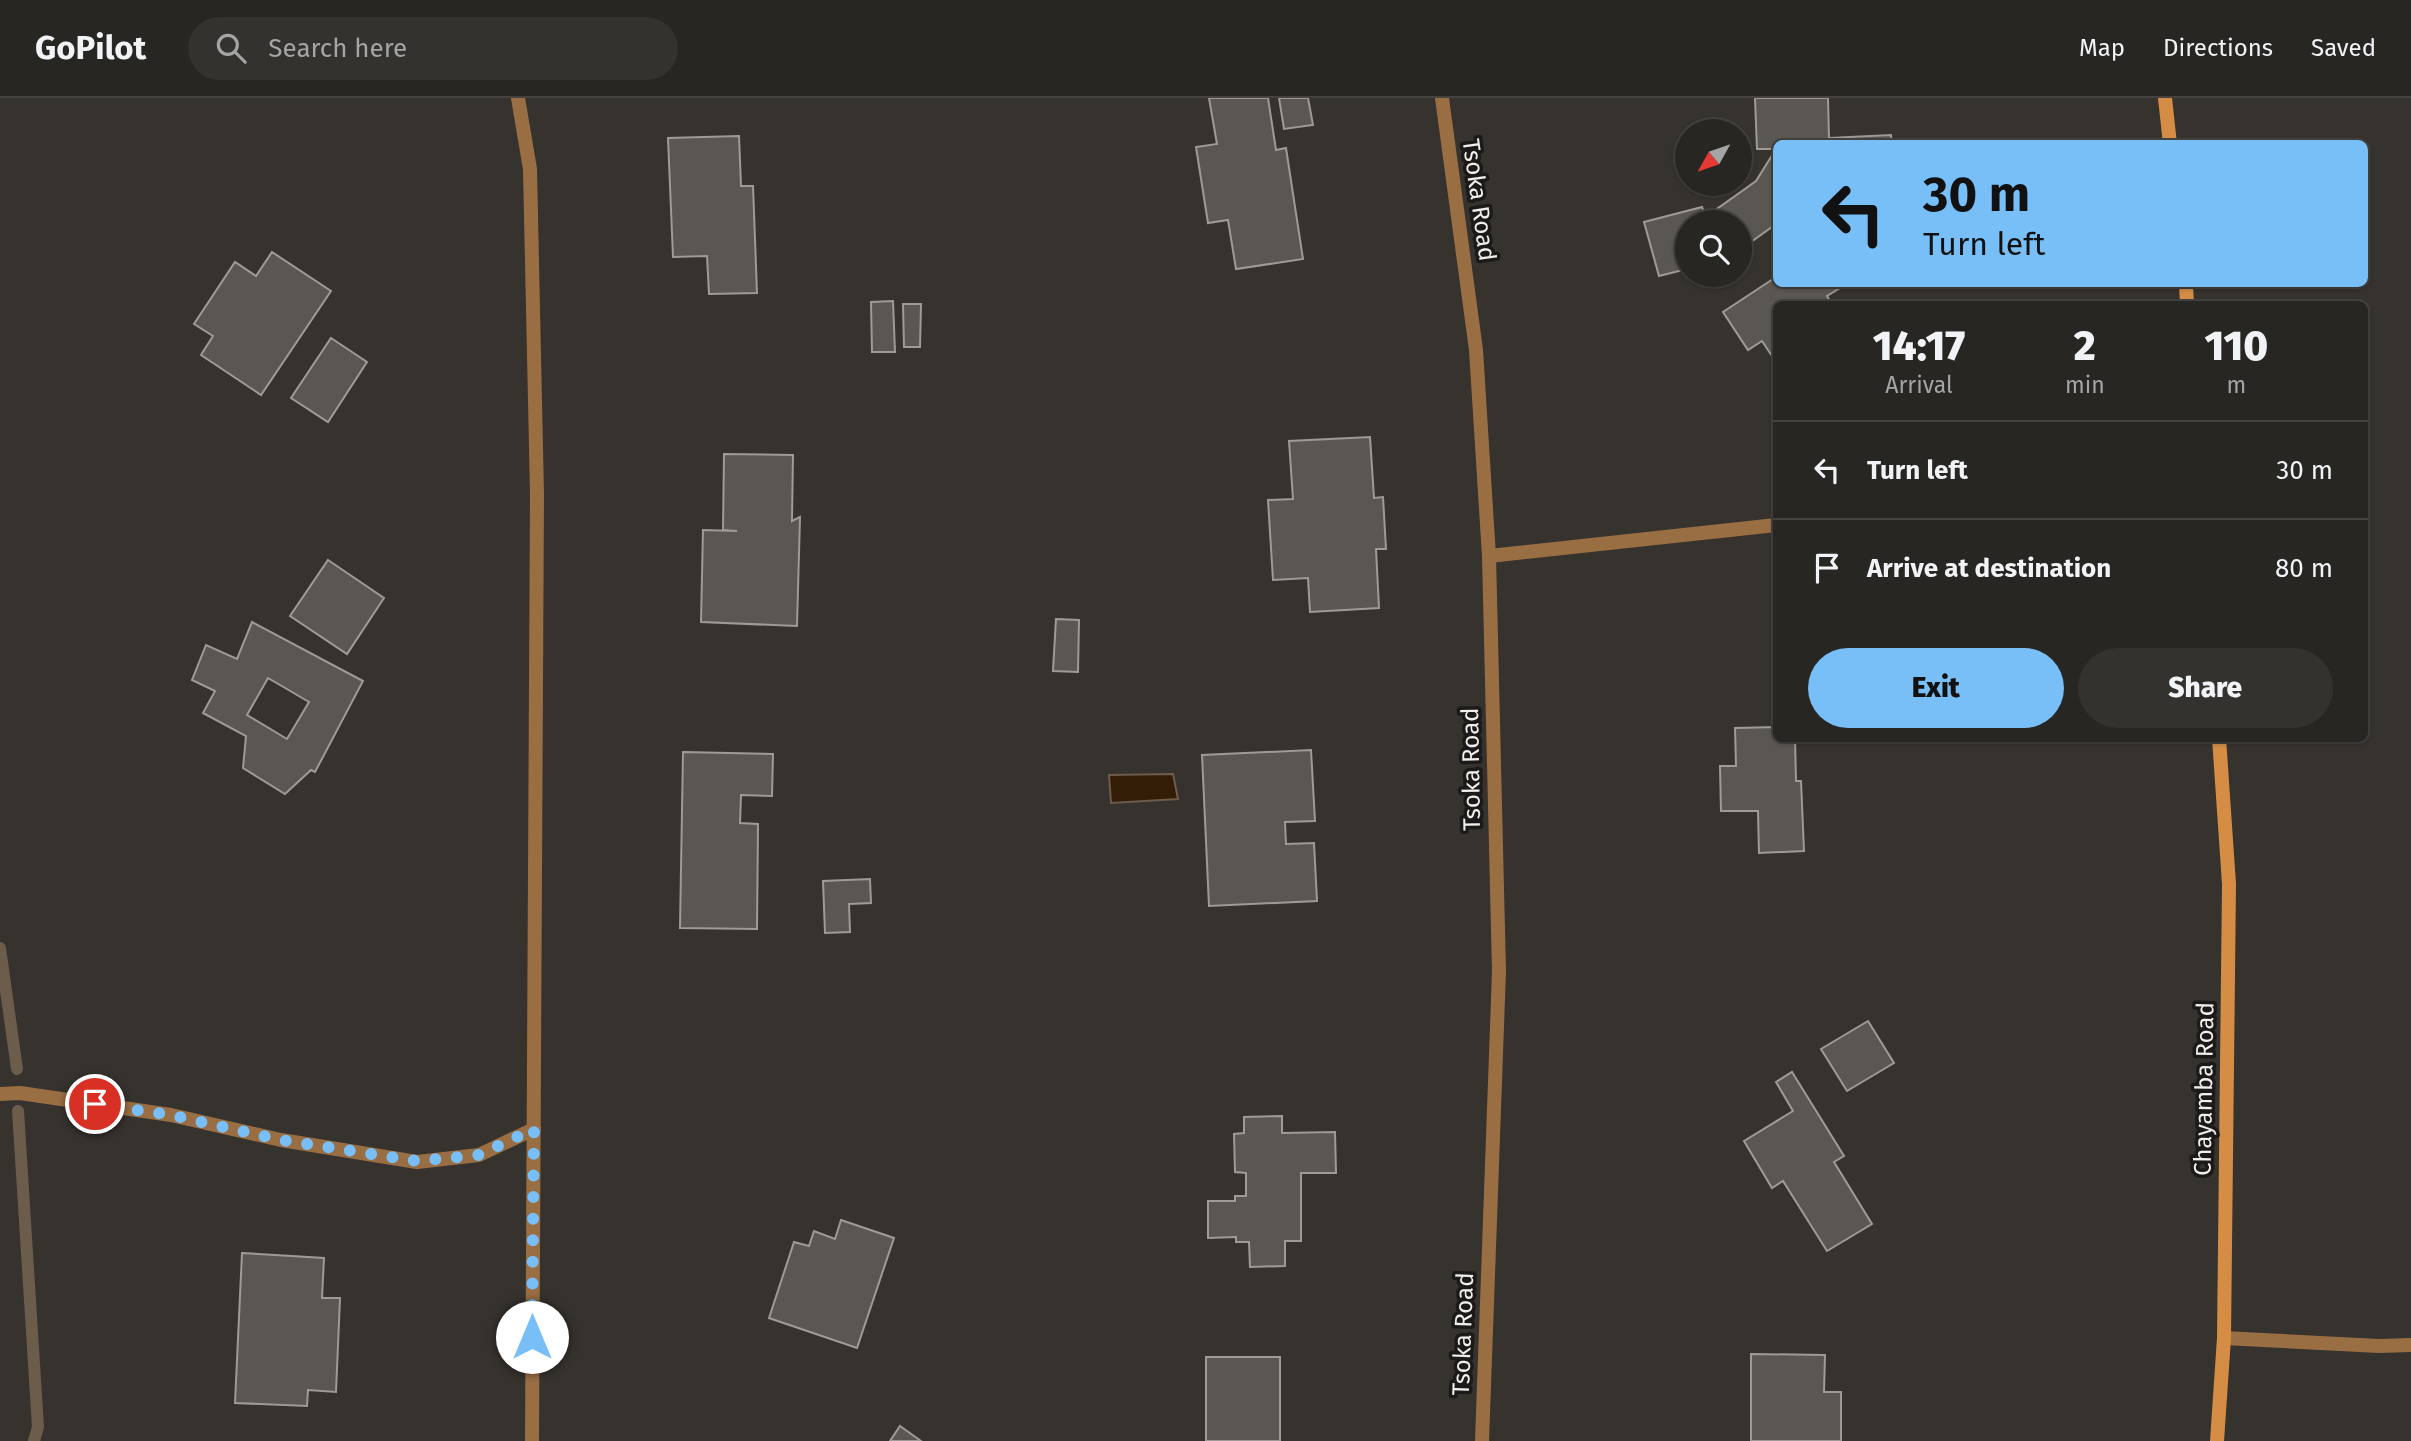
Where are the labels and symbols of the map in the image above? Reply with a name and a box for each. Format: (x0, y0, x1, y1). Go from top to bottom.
north arrow (1675, 119, 1752, 196)
street label: Tsoka Road (1457, 137, 1501, 263)
street label: Tsoka Road (1456, 707, 1486, 831)
street label: Chayamba Road (2188, 1002, 2220, 1176)
pin (65, 1074, 125, 1134)
street label: Tsoka Road (1447, 1272, 1479, 1396)
position arrow (495, 1300, 569, 1374)

